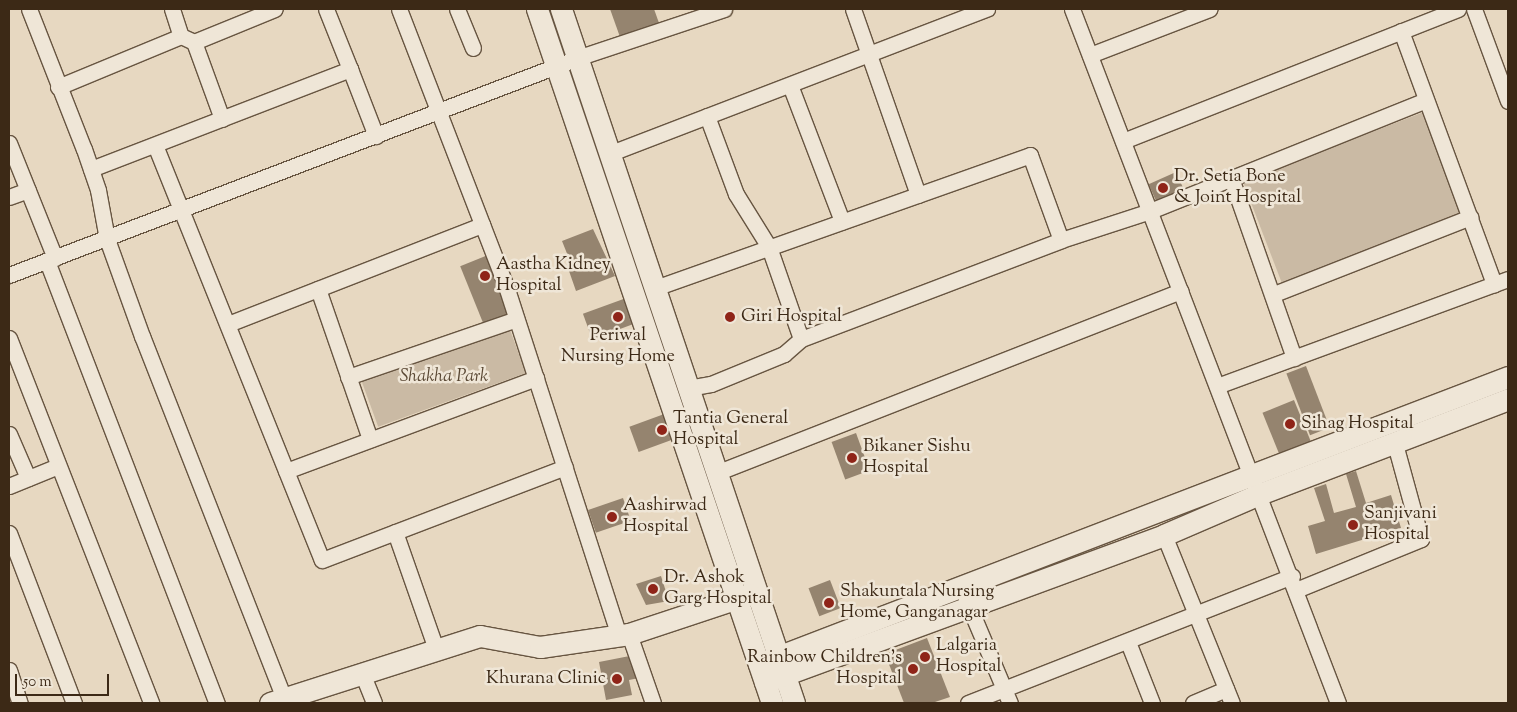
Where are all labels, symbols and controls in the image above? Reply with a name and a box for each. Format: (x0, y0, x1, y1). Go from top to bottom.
place label: Dr. Setia Bone & Joint Hospital (1174, 167, 1301, 210)
marker: Dr. Setia Bone & Joint Hospital (1156, 181, 1170, 195)
place label: Aastha Kidney Hospital (496, 255, 611, 298)
marker: Aastha Kidney Hospital (478, 269, 492, 283)
place label: Giri Hospital (741, 306, 842, 328)
marker: Periwal Nursing Home (611, 310, 625, 324)
marker: Giri Hospital (723, 310, 737, 324)
place label: Periwal Nursing Home (561, 326, 675, 368)
park label: Shakha Park (400, 366, 488, 388)
place label: Tantia General Hospital (673, 409, 788, 452)
place label: Sihag Hospital (1301, 413, 1414, 435)
marker: Sihag Hospital (1283, 417, 1297, 431)
marker: Tantia General Hospital (655, 423, 669, 437)
place label: Bikaner Sishu Hospital (863, 437, 971, 479)
marker: Bikaner Sishu Hospital (845, 451, 859, 465)
place label: Aashirwad Hospital (623, 496, 707, 538)
place label: Sanjivani Hospital (1364, 504, 1437, 546)
marker: Aashirwad Hospital (605, 510, 619, 524)
marker: Sanjivani Hospital (1346, 518, 1360, 532)
place label: Dr. Ashok Garg Hospital (664, 568, 772, 610)
marker: Dr. Ashok Garg Hospital (646, 582, 660, 596)
place label: Shakuntala Nursing Home, Ganganagar (840, 582, 994, 624)
marker: Shakuntala Nursing Home, Ganganagar (822, 596, 836, 610)
place label: Lalgaria Hospital (936, 636, 1002, 679)
place label: Rainbow Children's Hospital (747, 648, 902, 691)
marker: Lalgaria Hospital (918, 650, 932, 664)
marker: Rainbow Children's Hospital (906, 662, 920, 676)
scale bar (18, 664, 111, 696)
place label: Khurana Clinic (486, 668, 606, 690)
text: 50 m (23, 672, 52, 693)
marker: Khurana Clinic (610, 672, 624, 686)

